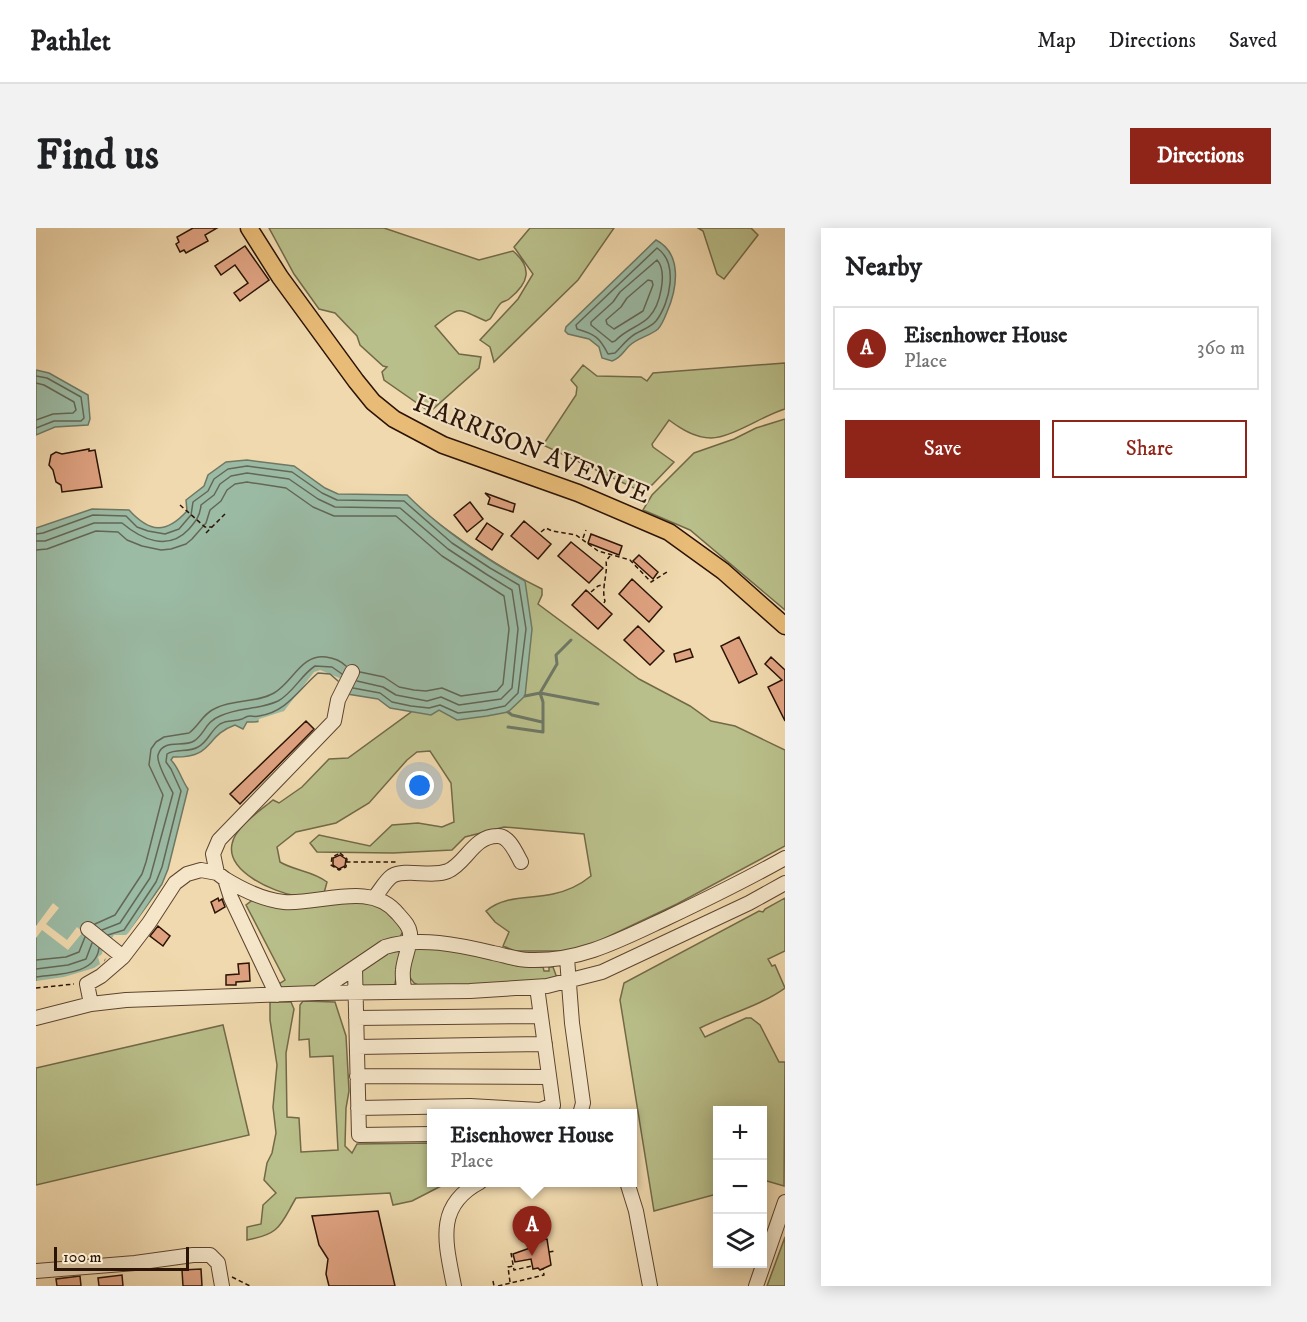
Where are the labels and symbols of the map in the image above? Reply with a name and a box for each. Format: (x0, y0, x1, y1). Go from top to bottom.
street label: HARRISON AVENUE (408, 387, 655, 512)
your location (405, 771, 434, 800)
pin: A (512, 1206, 552, 1256)
scale bar (54, 1244, 189, 1272)

